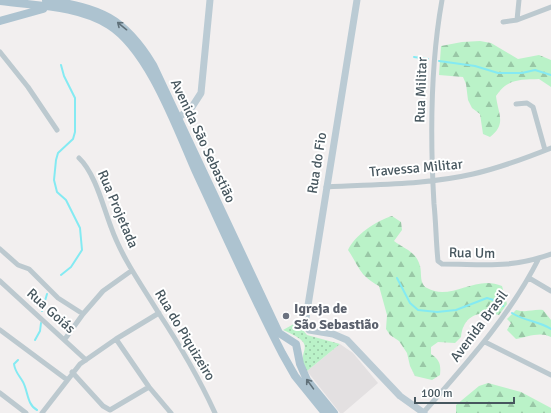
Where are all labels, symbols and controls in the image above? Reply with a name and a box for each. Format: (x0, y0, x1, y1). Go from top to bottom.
one-way arrow (117, 22, 127, 31)
street label: Rua Militar (411, 56, 431, 123)
street label: Avenida São Sebastião (167, 77, 239, 205)
street label: Rua do Fio (304, 131, 330, 195)
street label: Travessa Militar (369, 155, 464, 181)
street label: Rua Projetada (94, 167, 142, 251)
street label: Rua Um (449, 244, 495, 262)
street label: Rua Goiás (23, 285, 79, 337)
street label: Rua do Piquizeiro (151, 286, 219, 384)
street label: Avenida Brasil (447, 287, 511, 365)
place label: Igreja de São Sebastião (294, 300, 379, 333)
marker: Igreja de São Sebastião (281, 311, 291, 321)
one-way arrow (306, 378, 314, 389)
scale bar (415, 379, 514, 405)
text: 100 m (421, 386, 453, 401)

